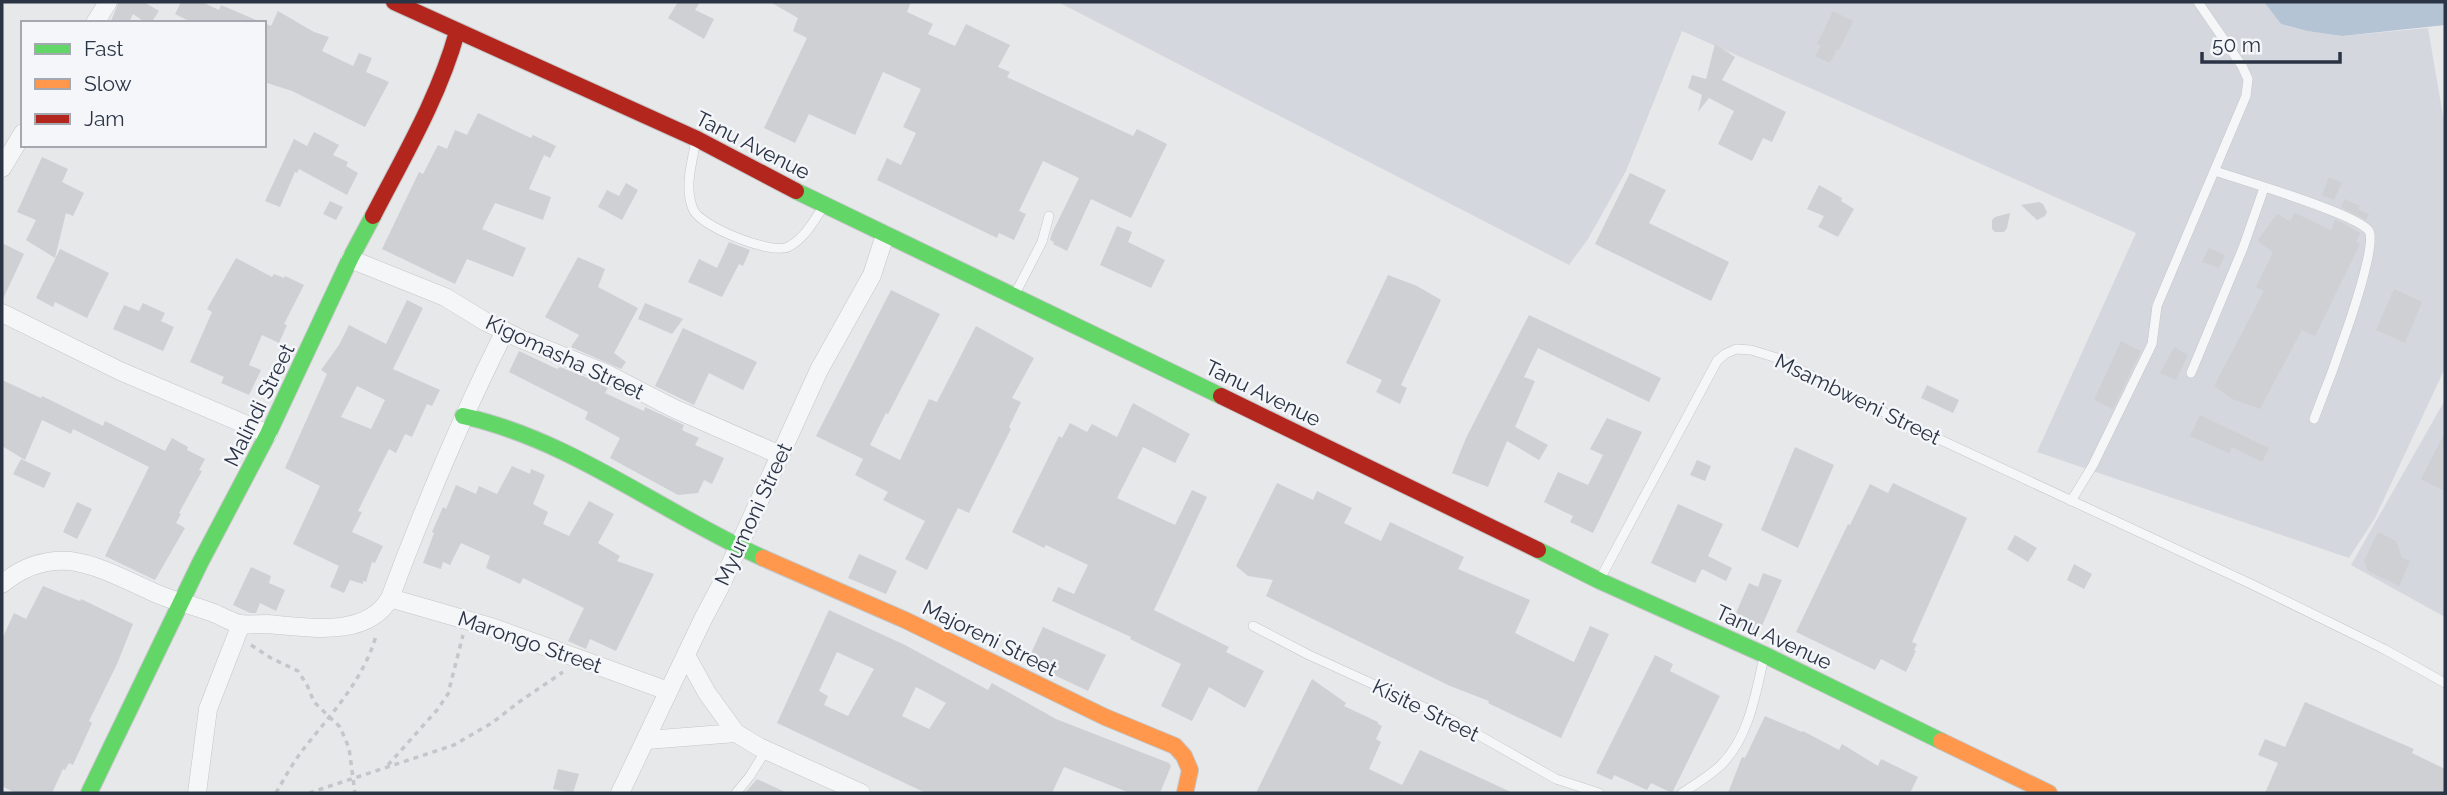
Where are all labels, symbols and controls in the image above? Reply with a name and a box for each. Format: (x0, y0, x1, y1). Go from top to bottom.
legend (21, 21, 266, 147)
scale bar (2202, 21, 2340, 65)
text: 50 m (2212, 32, 2261, 57)
text: Fast (84, 36, 124, 61)
text: Slow (84, 71, 132, 96)
street label: Tanu Avenue (692, 105, 814, 185)
text: Jam (84, 106, 125, 131)
street label: Kigomasha Street (482, 309, 648, 405)
street label: Malindi Street (219, 340, 299, 470)
street label: Msambweni Street (1771, 348, 1945, 450)
street label: Tanu Avenue (1201, 354, 1325, 432)
street label: Myumoni Street (709, 439, 797, 589)
street label: Majoreni Street (919, 595, 1061, 681)
street label: Tanu Avenue (1712, 599, 1836, 675)
street label: Marongo Street (455, 606, 605, 678)
street label: Kisite Street (1369, 673, 1483, 747)

